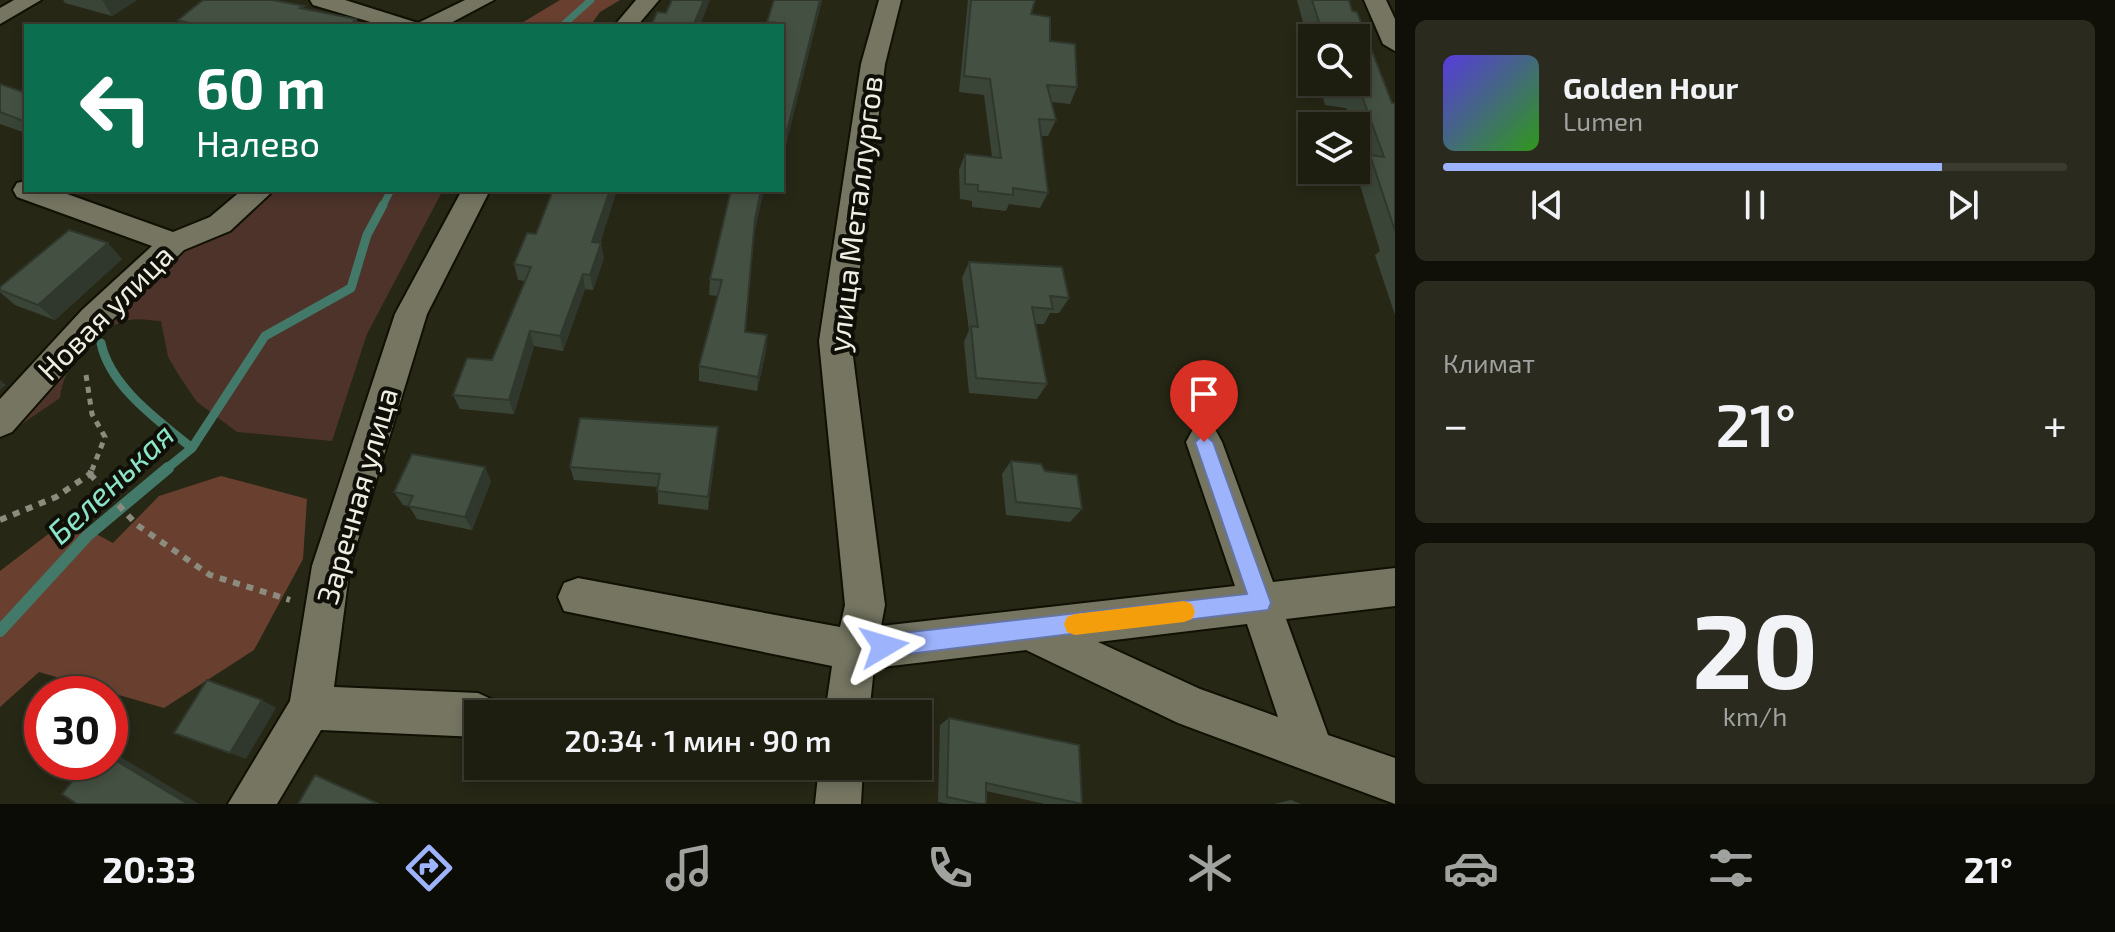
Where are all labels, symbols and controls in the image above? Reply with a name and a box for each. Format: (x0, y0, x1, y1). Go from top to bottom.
map controls (1298, 24, 1370, 184)
button: search (1298, 24, 1370, 96)
text: 60 m (196, 53, 326, 120)
icon: left (64, 56, 168, 160)
text: Golden Hour (1563, 69, 1738, 105)
street label: улица Металлургов (819, 74, 890, 354)
text: Lumen (1563, 105, 1643, 136)
button: layers (1298, 112, 1370, 184)
text: Налево (196, 121, 320, 164)
icon: previous (1525, 183, 1569, 227)
icon: pause (1733, 183, 1777, 227)
icon: next (1941, 183, 1985, 227)
street label: Новая улица (29, 236, 181, 388)
text: Климат (1443, 347, 1535, 378)
pin (1170, 360, 1238, 442)
icon: arrive (1182, 372, 1226, 416)
street label: Заречная улица (308, 383, 405, 608)
text: 21° (1715, 387, 1796, 459)
text: − (1443, 397, 1469, 450)
text: + (2043, 397, 2067, 450)
water label: Беленькая (39, 414, 181, 551)
text: 20 (1692, 585, 1818, 710)
position arrow (842, 604, 926, 688)
speed limit sign: 30 (24, 676, 128, 780)
text: km/h (1723, 700, 1787, 731)
text: 20:34 · 1 мин · 90 m (565, 722, 831, 758)
icon: directions (401, 840, 457, 896)
icon: music (661, 840, 717, 896)
icon: phone (922, 840, 978, 896)
icon: climate (1182, 840, 1238, 896)
icon: car (1443, 840, 1499, 896)
icon: filters (1703, 840, 1759, 896)
text: 20:33 (102, 847, 196, 890)
text: 21° (1964, 847, 2013, 890)

